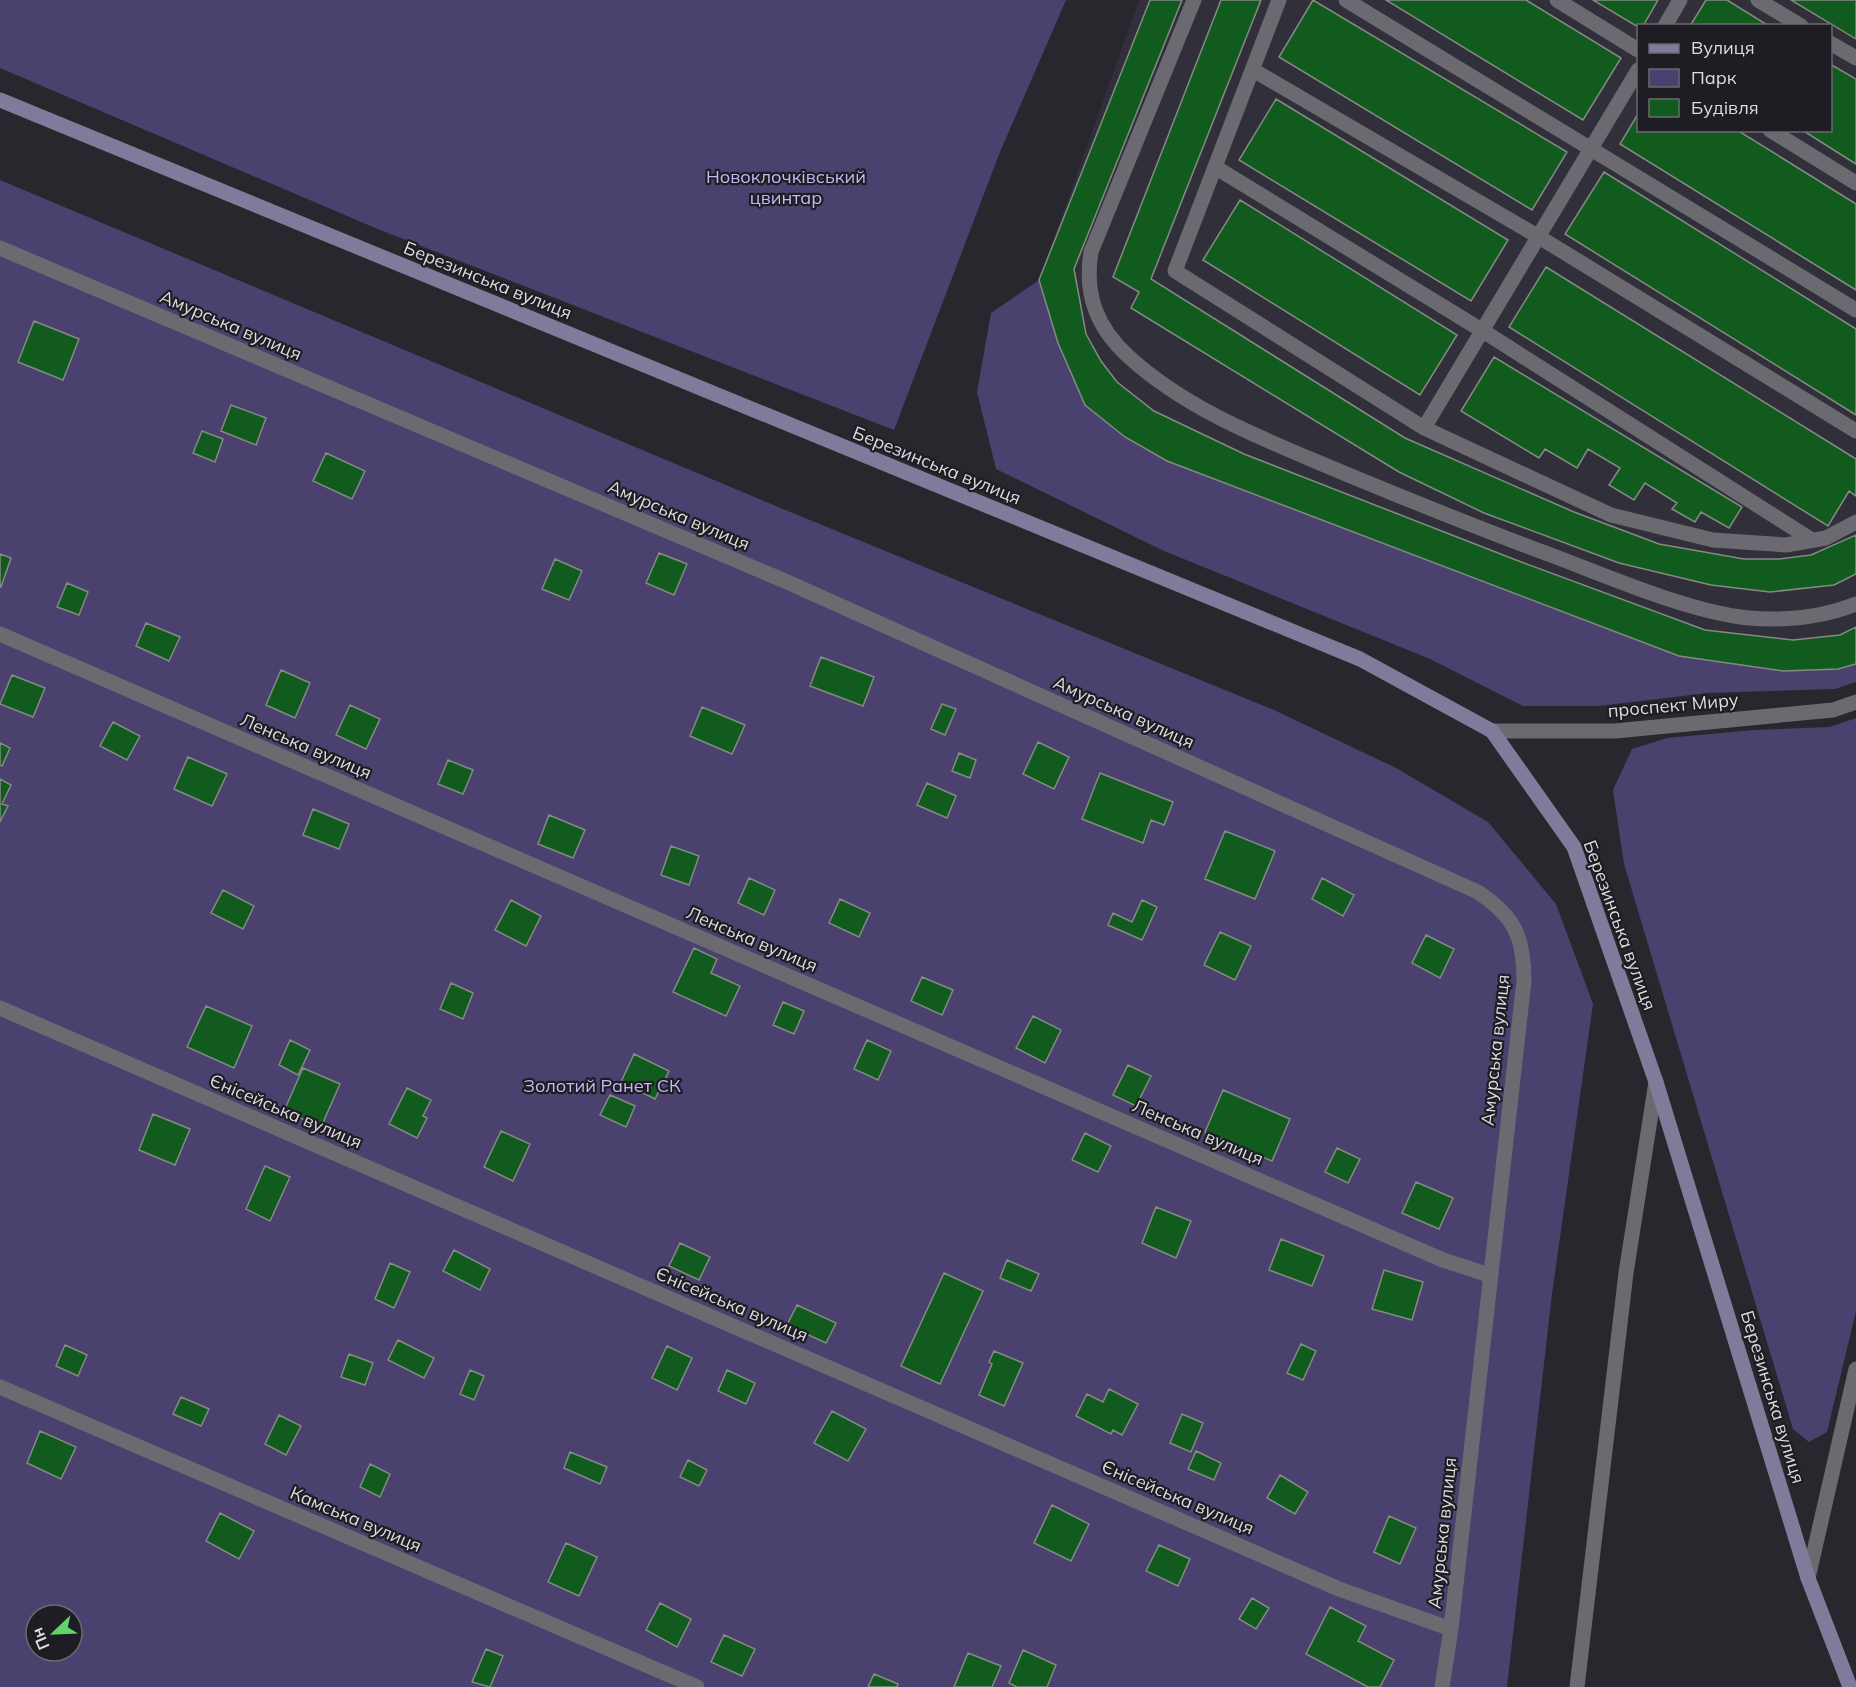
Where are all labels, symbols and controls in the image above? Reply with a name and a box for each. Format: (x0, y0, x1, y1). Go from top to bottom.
legend (1637, 24, 1832, 132)
text: Вулиця (1691, 36, 1755, 59)
text: Парк (1691, 66, 1737, 89)
text: Будівля (1691, 96, 1759, 119)
park label: Новоклочківський цвинтар (706, 165, 866, 209)
street label: Березинська вулиця (400, 236, 576, 324)
street label: Амурська вулиця (157, 285, 305, 365)
street label: Березинська вулиця (849, 421, 1025, 509)
street label: Амурська вулиця (605, 475, 753, 555)
street label: Амурська вулиця (1050, 671, 1198, 753)
street label: проспект Миру (1607, 688, 1740, 722)
street label: Ленська вулиця (237, 708, 375, 784)
street label: Березинська вулиця (1579, 837, 1661, 1013)
street label: Ленська вулиця (683, 901, 821, 977)
street label: Амурська вулиця (1476, 973, 1514, 1127)
street label: Єнісейська вулиця (206, 1069, 366, 1153)
park label: Золотий Ранет СК (523, 1074, 681, 1097)
street label: Ленська вулиця (1129, 1094, 1267, 1170)
street label: Єнісейська вулиця (652, 1262, 812, 1346)
street label: Березинська вулиця (1736, 1308, 1810, 1486)
street label: Єнісейська вулиця (1098, 1455, 1258, 1539)
street label: Амурська вулиця (1423, 1456, 1461, 1610)
street label: Камська вулиця (287, 1481, 425, 1557)
north arrow (24, 1603, 84, 1663)
text: Пн (27, 1625, 54, 1653)

